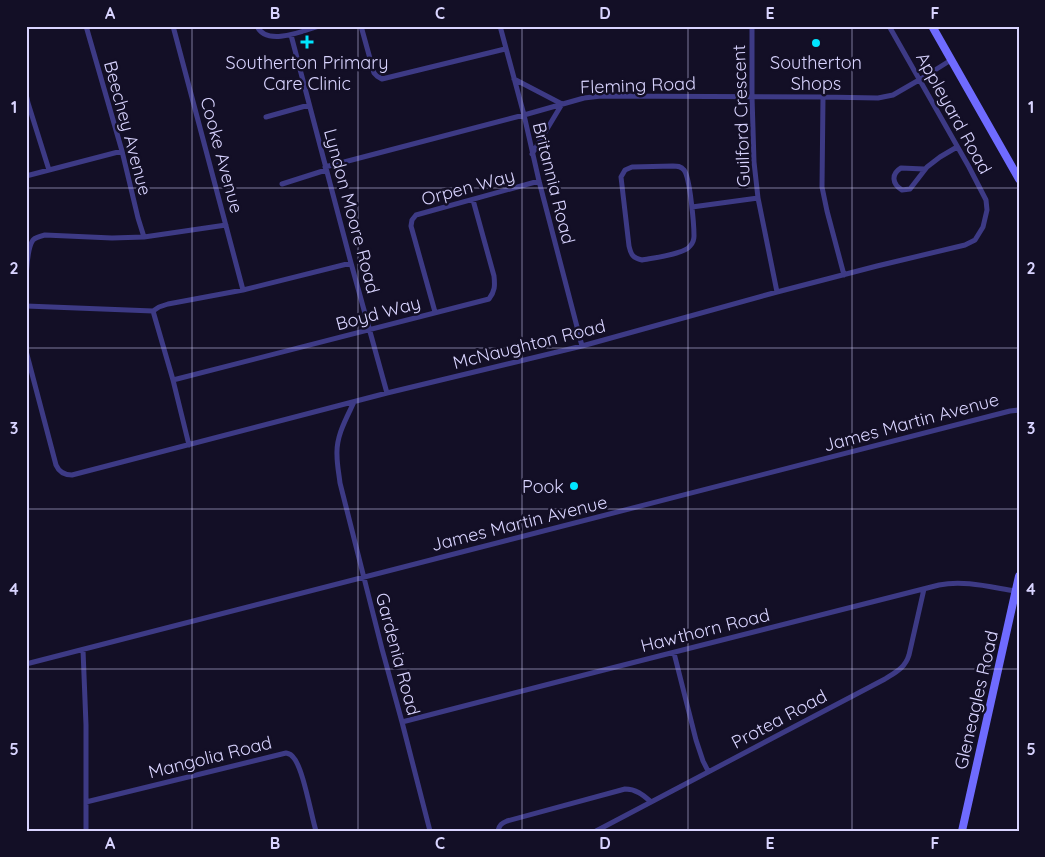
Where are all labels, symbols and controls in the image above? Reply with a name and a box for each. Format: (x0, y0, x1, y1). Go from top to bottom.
text: A (105, 3, 116, 23)
text: B (270, 3, 280, 23)
text: C (435, 3, 445, 23)
text: D (599, 3, 611, 23)
text: E (765, 3, 775, 23)
text: F (931, 3, 940, 23)
marker: Southerton Primary Care Clinic (300, 35, 314, 49)
marker: Southerton Shops (810, 37, 822, 49)
street label: Guilford Crescent (727, 44, 755, 188)
street label: Appleyard Road (911, 48, 997, 178)
place label: Southerton Primary Care Clinic (226, 51, 388, 95)
place label: Southerton Shops (770, 51, 862, 95)
street label: Beechey Avenue (99, 58, 157, 198)
street label: Fleming Road (580, 71, 696, 99)
street label: Cooke Avenue (195, 94, 249, 216)
text: 1 (11, 97, 17, 117)
text: 1 (1028, 97, 1034, 117)
street label: Britannia Road (528, 120, 580, 246)
street label: Lyndon Moore Road (319, 126, 385, 296)
street label: Orpen Way (419, 164, 517, 210)
text: 2 (9, 258, 19, 278)
text: 2 (1026, 258, 1036, 278)
street label: Boyd Way (333, 291, 423, 335)
street label: McNaughton Road (450, 314, 608, 374)
street label: James Martin Avenue (821, 388, 1001, 456)
text: 3 (10, 418, 18, 438)
text: 3 (1027, 418, 1035, 438)
place label: Pook (522, 475, 564, 498)
marker: Pook (568, 480, 580, 492)
street label: James Martin Avenue (429, 490, 609, 556)
text: 4 (9, 579, 19, 599)
text: 4 (1026, 579, 1036, 599)
street label: Gardenia Road (371, 590, 425, 718)
street label: Hawthorn Road (638, 603, 772, 657)
street label: Gleneagles Road (949, 628, 1003, 772)
street label: Protea Road (727, 684, 831, 754)
street label: Mangolia Road (146, 731, 274, 783)
text: 5 (9, 739, 19, 759)
text: 5 (1026, 739, 1036, 759)
text: A (105, 833, 116, 853)
text: B (270, 833, 280, 853)
text: C (435, 833, 445, 853)
text: D (599, 833, 611, 853)
text: E (765, 833, 775, 853)
text: F (931, 833, 940, 853)

